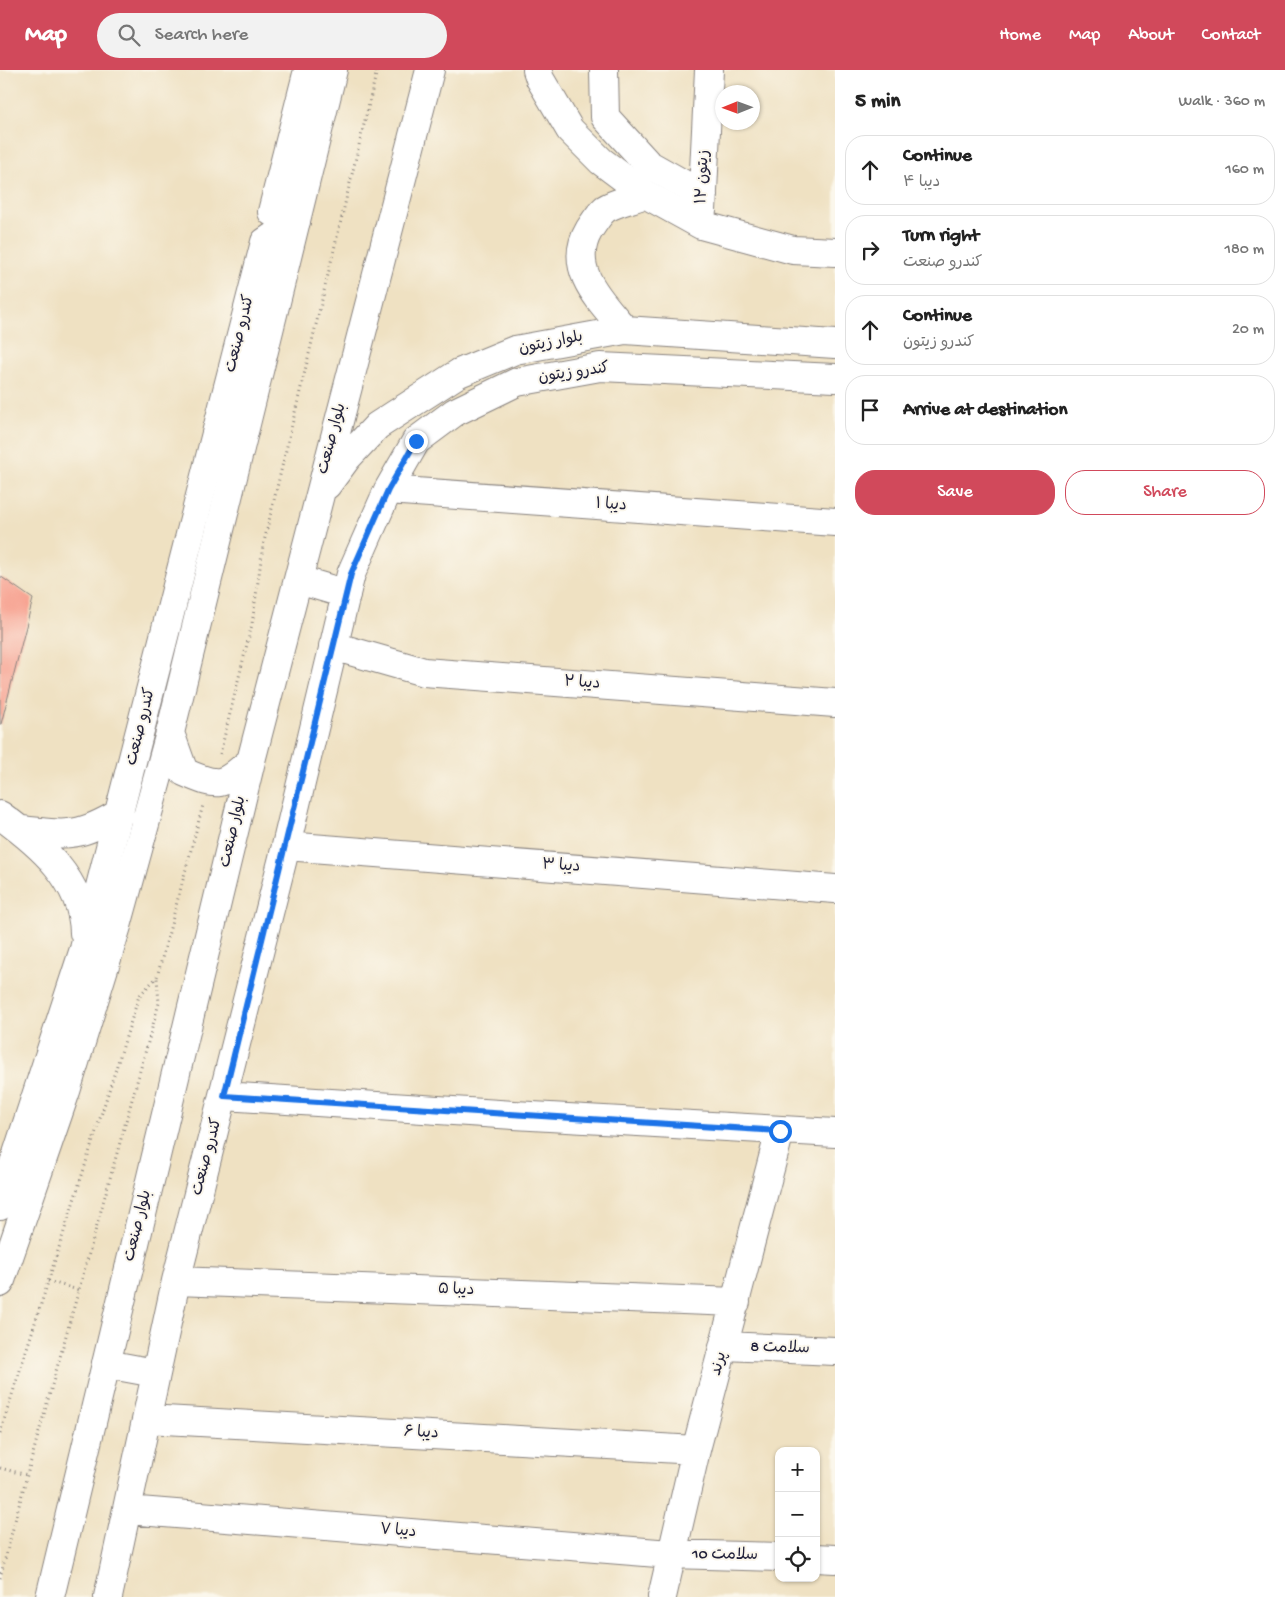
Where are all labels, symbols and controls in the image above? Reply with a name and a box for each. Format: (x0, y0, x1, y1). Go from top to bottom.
search box (97, 13, 447, 58)
text: Map (25, 21, 67, 50)
icon: search (115, 21, 143, 49)
text: Search here (155, 24, 248, 47)
text: Home (999, 25, 1041, 46)
text: Map (1069, 25, 1100, 46)
text: About (1128, 25, 1174, 46)
text: Contact (1202, 25, 1260, 46)
north arrow (715, 85, 760, 130)
text: 5 min (855, 90, 900, 115)
text: Walk · 360 m (1179, 93, 1265, 112)
text: Continue (903, 145, 972, 168)
street label: زیتون ۱۲ (693, 149, 715, 205)
icon: ahead (856, 156, 884, 184)
text: 160 m (1225, 161, 1264, 180)
text: دیبا ۴ (903, 174, 940, 193)
text: Turn right (903, 225, 979, 248)
icon: right (856, 236, 884, 264)
text: 180 m (1225, 241, 1264, 260)
text: کندرو صنعت (903, 254, 982, 273)
street label: کندرو صنعت (222, 293, 260, 375)
text: Continue (903, 305, 972, 328)
icon: ahead (856, 316, 884, 344)
text: 20 m (1232, 321, 1264, 340)
street label: بلوار زیتون (517, 328, 585, 360)
text: کندرو زیتون (903, 334, 974, 353)
street label: کندرو زیتون (537, 360, 611, 388)
icon: arrive (856, 396, 884, 424)
text: Arrive at destination (903, 399, 1067, 422)
street label: بلوار صنعت (314, 401, 352, 477)
route end (405, 430, 428, 453)
button: Save (855, 470, 1055, 515)
button: Share (1065, 470, 1265, 515)
street label: دیبا ۱ (595, 495, 627, 517)
street label: دیبا ۲ (563, 673, 601, 695)
street label: کندرو صنعت (123, 686, 161, 768)
street label: بلوار صنعت (217, 794, 251, 870)
street label: دیبا ۳ (541, 856, 581, 878)
street label: کندرو صنعت (189, 1116, 227, 1198)
route start (769, 1120, 792, 1143)
street label: بلوار صنعت (121, 1188, 157, 1264)
street label: دیبا ۵ (437, 1281, 475, 1301)
street label: سلامت 8 (750, 1338, 810, 1360)
street label: پرند (708, 1350, 732, 1378)
street label: دیبا ۶ (403, 1424, 439, 1444)
map controls (775, 1447, 820, 1582)
button: + (775, 1447, 820, 1492)
button: − (775, 1492, 820, 1537)
street label: دیبا ۷ (379, 1521, 417, 1543)
button: locate (775, 1537, 820, 1582)
street label: سلامت 10 (691, 1546, 758, 1566)

